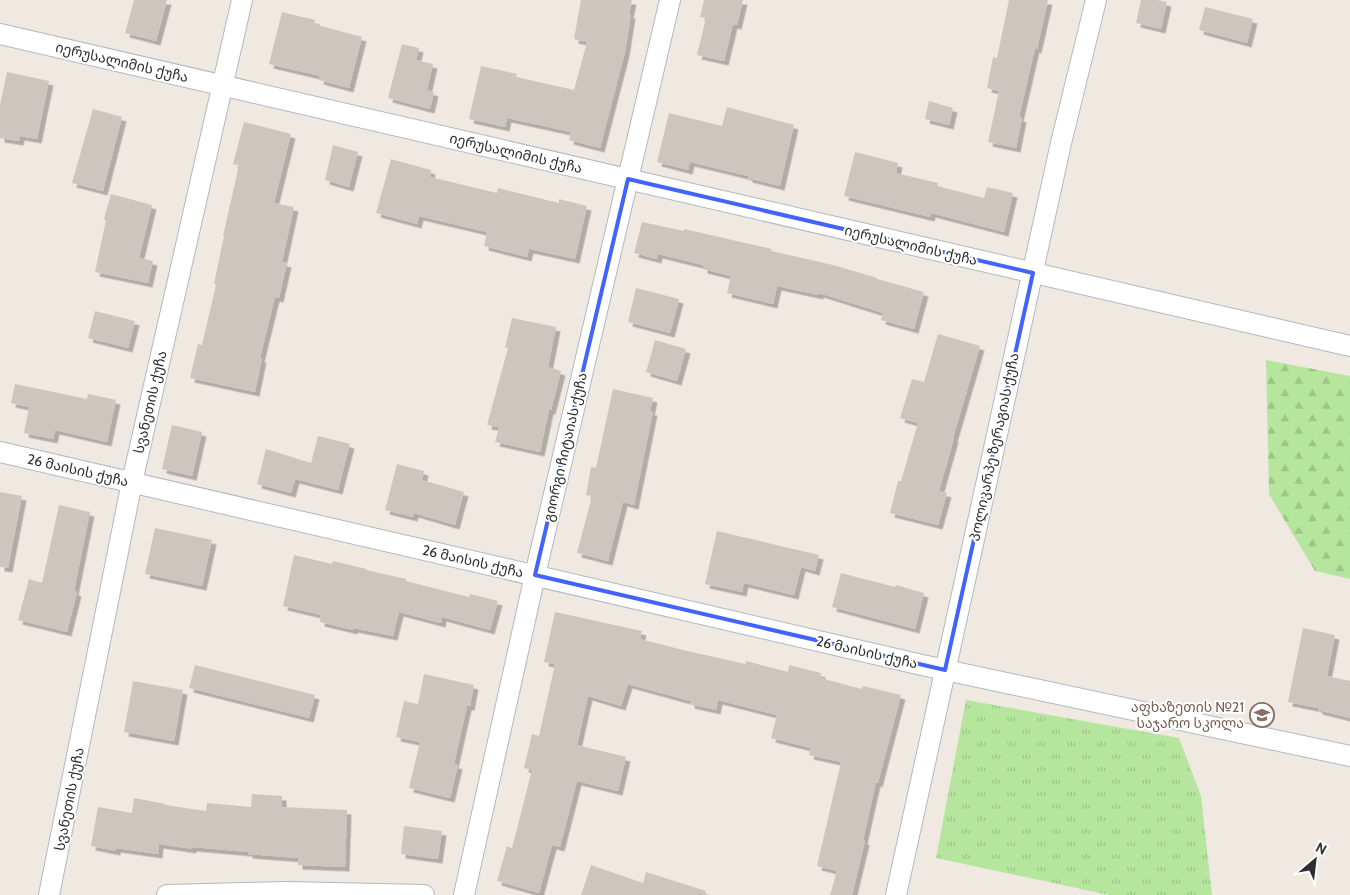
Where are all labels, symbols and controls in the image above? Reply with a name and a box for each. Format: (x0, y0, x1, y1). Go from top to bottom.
street label: იერუსალიმის ქუჩა (54, 38, 190, 86)
street label: იერუსალიმის ქუჩა (448, 129, 584, 177)
street label: იერუსალიმის ქუჩა (843, 221, 979, 269)
street label: სვანეთის ქუჩა (129, 349, 171, 455)
street label: პოლიკარპე ზერაგიას ქუჩა (965, 351, 1023, 543)
street label: გიორგი ჩიტაიას ქუჩა (539, 371, 591, 523)
street label: 26 მაისის ქუჩა (26, 450, 130, 490)
street label: 26 მაისის ქუჩა (421, 541, 525, 581)
street label: 26 მაისის ქუჩა (815, 632, 919, 672)
place label: აფხაზეთის №21 საჯარო სკოლა (1131, 698, 1244, 732)
school or university icon: აფხაზეთის №21 საჯარო სკოლა (1249, 702, 1275, 728)
street label: სვანეთის ქუჩა (50, 746, 88, 852)
north arrow (1290, 835, 1340, 885)
text: N (1313, 838, 1330, 859)

